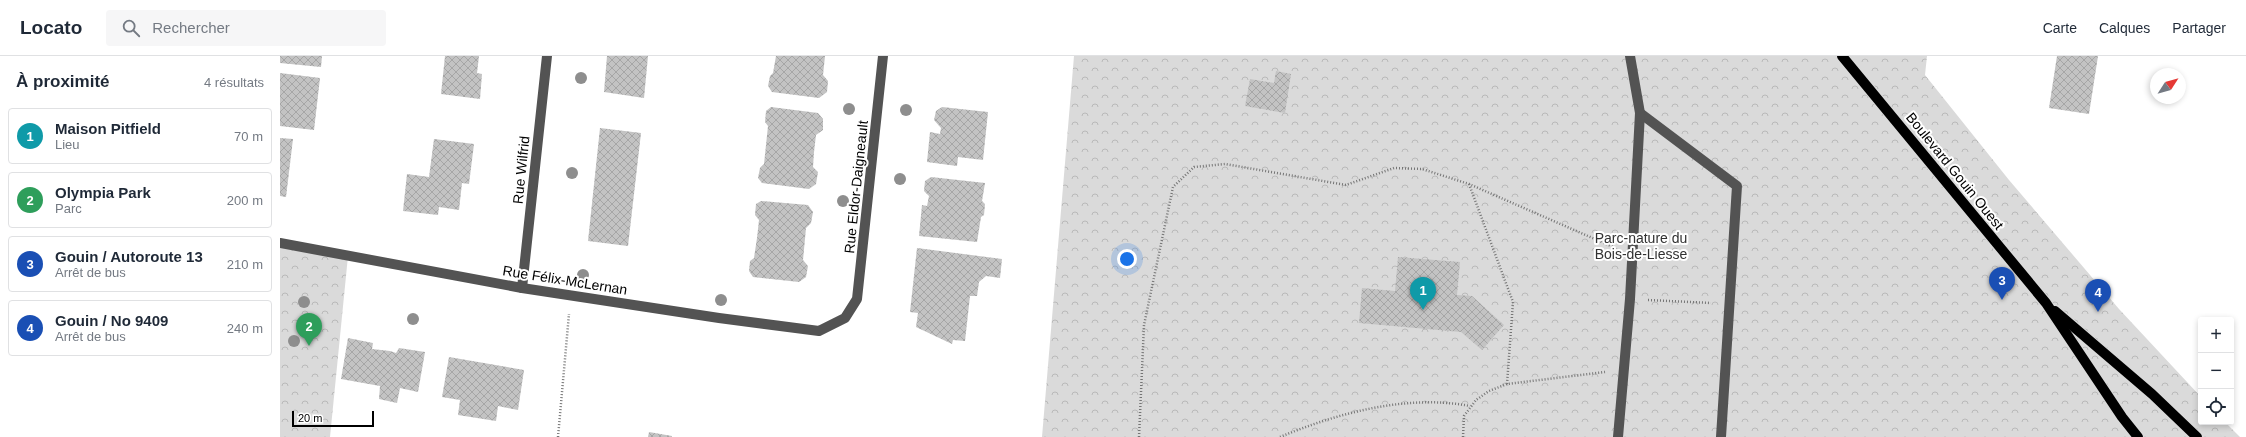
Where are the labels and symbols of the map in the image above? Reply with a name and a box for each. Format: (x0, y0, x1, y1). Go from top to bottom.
north arrow (2150, 68, 2186, 104)
street label: Boulevard Gouin Ouest (1903, 109, 2007, 233)
street label: Rue Eldor-Daigneault (841, 119, 871, 254)
street label: Rue Wilfrid (509, 135, 533, 205)
park label: Parc-nature du Bois-de-Liesse (1595, 230, 1688, 262)
your location (1117, 249, 1137, 269)
street label: Rue Félix-McLernan (501, 262, 629, 298)
pin: 3 (1989, 267, 2015, 300)
pin: 1 (1410, 277, 1436, 310)
pin: 4 (2085, 279, 2111, 312)
pin: 2 (296, 313, 322, 346)
scale bar (292, 409, 374, 428)

